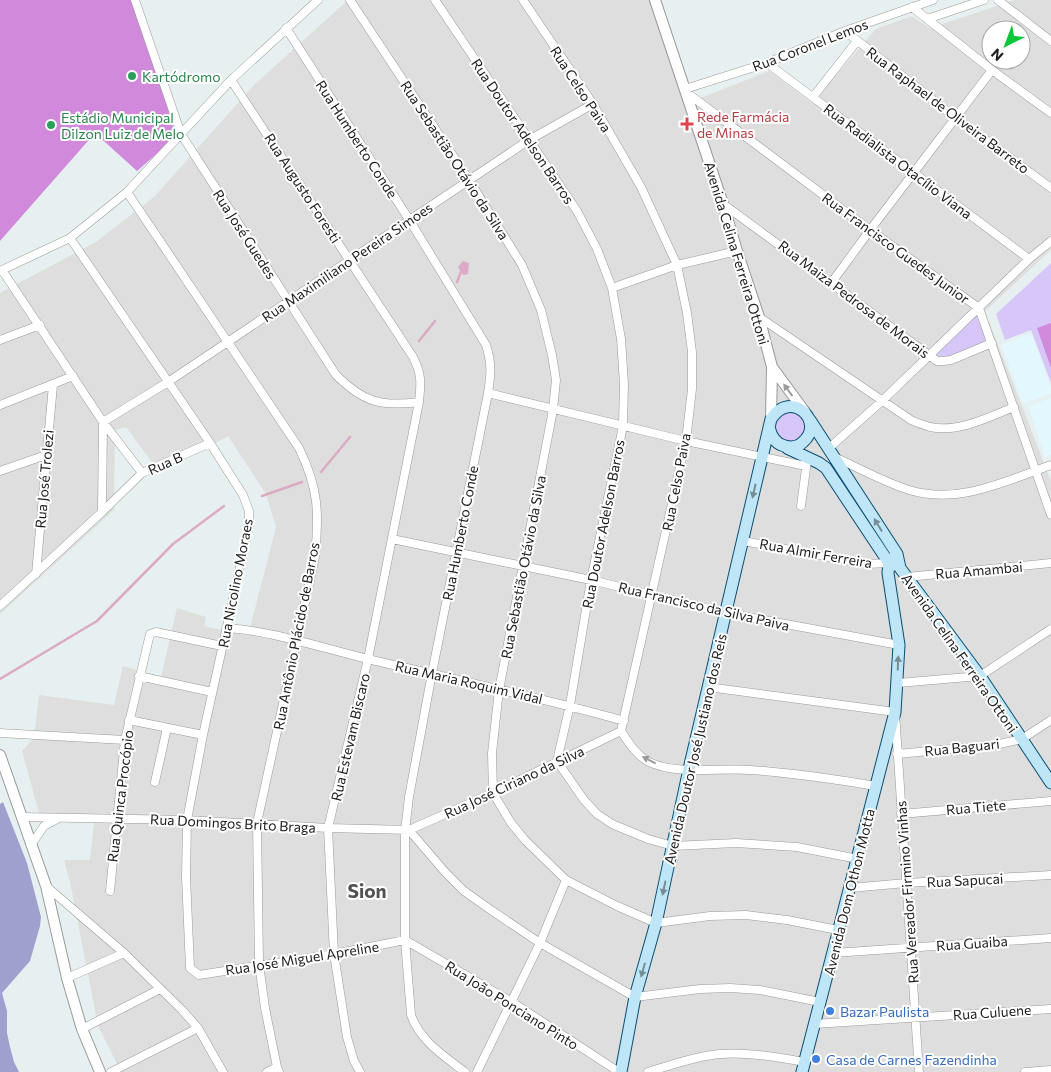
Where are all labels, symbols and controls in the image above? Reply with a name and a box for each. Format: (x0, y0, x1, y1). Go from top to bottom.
street label: Rua Coronel Lemos (750, 15, 870, 75)
north arrow (981, 20, 1031, 70)
street label: Rua Celso Paiva (547, 43, 615, 135)
street label: Rua Raphael de Oliveira Barreto (863, 43, 1033, 177)
text: N (987, 45, 1007, 65)
street label: Rua Doutor Adelson Barros (468, 55, 578, 207)
place label: Kartódromo (142, 68, 221, 85)
marker: Kartódromo (126, 70, 138, 82)
street label: Rua Humberto Conde (313, 77, 401, 201)
street label: Rua Sebastião Otávio da Silva (397, 77, 513, 243)
street label: Rua Radialista Otacílio Viana (821, 100, 975, 222)
place label: Rede Farmácia de Minas (697, 108, 789, 141)
place label: Estádio Municipal Dilzon Luiz de Melo (61, 109, 184, 142)
marker: Rede Farmácia de Minas (681, 118, 693, 130)
marker: Estádio Municipal Dilzon Luiz de Melo (45, 119, 57, 131)
street label: Rua Augusto Foresti (261, 130, 345, 246)
street label: Avenida Celina Ferreira Ottoni (701, 159, 773, 347)
street label: Rua José Guedes (210, 186, 280, 282)
street label: Rua Francisco Guedes Junior (819, 189, 973, 307)
street label: Rua Maximiliano Pereira Simoes (259, 198, 435, 326)
street label: Rua Maiza Pedrosa de Morais (775, 237, 933, 361)
one-way arrow (783, 384, 794, 397)
street label: Rua José Trolezi (31, 429, 57, 529)
street label: Rua Celso Paiva (658, 432, 694, 532)
street label: Rua Doutor Adelson Barros (578, 438, 628, 610)
street label: Rua B (145, 448, 185, 478)
street label: Rua Humberto Conde (439, 464, 481, 602)
street label: Rua Sebastião Otávio da Silva (497, 474, 549, 660)
one-way arrow (750, 484, 758, 500)
street label: Rua Nicolino Moraes (214, 517, 256, 649)
one-way arrow (874, 518, 883, 532)
street label: Rua Almir Ferreira (758, 535, 874, 571)
street label: Rua Antônio Plácido de Barros (269, 541, 323, 731)
street label: Rua Amambai (935, 558, 1023, 582)
street label: Avenida Celina Ferreira Ottoni (898, 570, 1022, 736)
street label: Rua Francisco da Silva Paiva (617, 578, 791, 634)
street label: Avenida Doutor José Justiano dos Reis (660, 632, 730, 866)
one-way arrow (895, 655, 903, 671)
street label: Rua Maria Roquim Vidal (394, 657, 544, 707)
street label: Rua Estevam Biscaro (327, 671, 373, 803)
street label: Rua Quinca Procópio (103, 729, 137, 863)
street label: Rua Baguari (924, 735, 1000, 759)
street label: Rua José Ciriano da Silva (441, 742, 587, 822)
one-way arrow (642, 756, 656, 764)
street label: Rua Tiete (945, 796, 1007, 818)
street label: Rua Vereador Firmino Vinhas (892, 800, 922, 984)
street label: Avenida Dom Othon Motta (820, 807, 878, 977)
street label: Rua Domingos Brito Braga (150, 810, 316, 836)
street label: Rua Sapucai (926, 870, 1004, 890)
district label: Sion (347, 879, 387, 902)
one-way arrow (659, 881, 667, 897)
street label: Rua Guaiba (936, 932, 1008, 954)
street label: Rua José Miguel Apreline (224, 937, 380, 979)
street label: Rua João Ponciano Pinto (442, 957, 582, 1053)
one-way arrow (638, 962, 646, 977)
street label: Rua Culuene (952, 1001, 1032, 1023)
place label: Bazar Paulista (840, 1003, 929, 1020)
marker: Bazar Paulista (824, 1005, 836, 1017)
place label: Casa de Carnes Fazendinha (826, 1051, 997, 1068)
marker: Casa de Carnes Fazendinha (810, 1053, 822, 1065)

